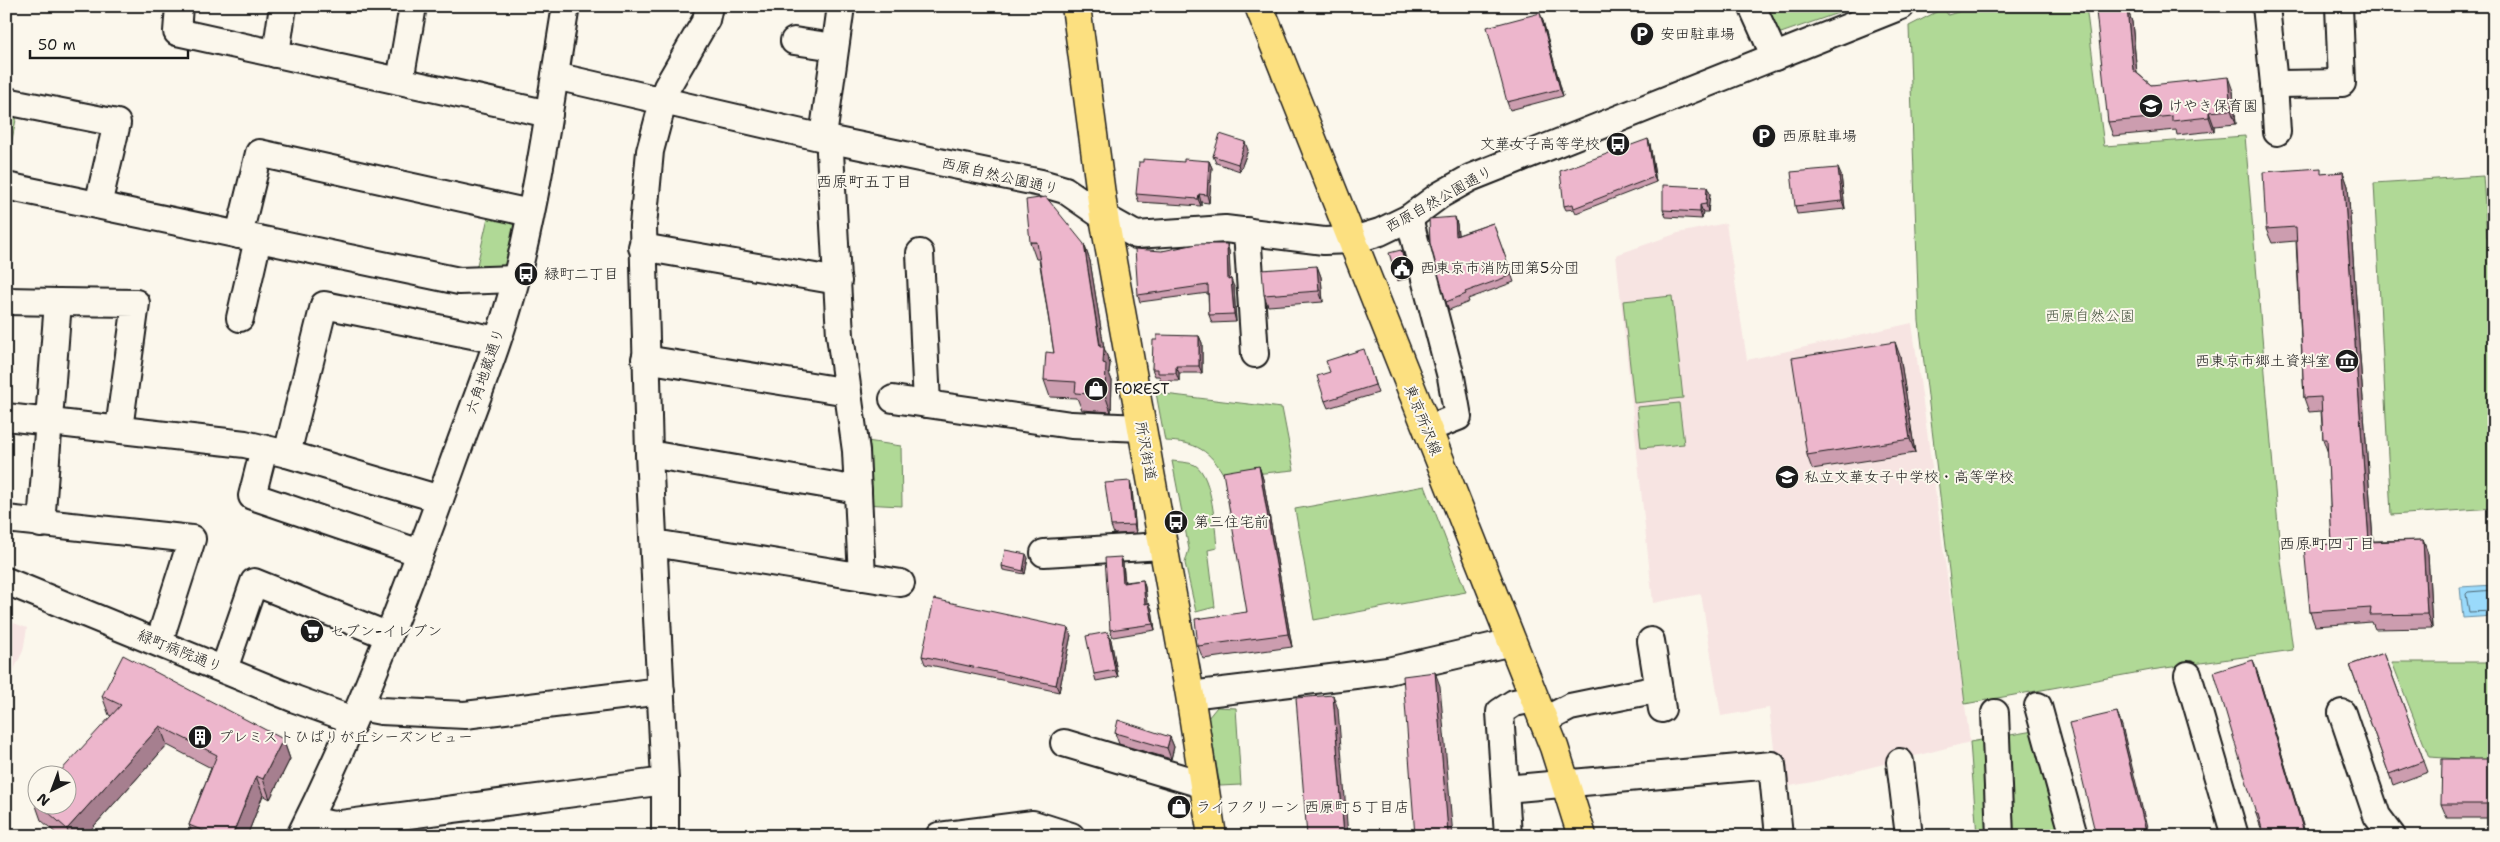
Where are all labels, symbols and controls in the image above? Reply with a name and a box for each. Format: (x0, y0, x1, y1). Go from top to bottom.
parking icon: 安田駐車場 (1629, 21, 1655, 47)
place label: 安田駐車場 (1660, 24, 1735, 44)
scale bar (30, 28, 188, 60)
text: 50 m (38, 35, 76, 55)
school or university icon: けやき保育園 (2138, 93, 2164, 119)
place label: けやき保育園 (2168, 96, 2258, 116)
parking icon: 西原駐車場 (1751, 123, 1777, 149)
place label: 西原駐車場 (1782, 126, 1857, 146)
bus stop icon: 文華女子高等学校 (1605, 131, 1631, 157)
place label: 文華女子高等学校 (1480, 134, 1600, 154)
street label: 西原自然公園通り (939, 153, 1061, 199)
street label: 西原自然公園通り (1382, 161, 1496, 237)
district label: 西原町五丁目 (816, 171, 912, 192)
public building icon: 西東京市消防団第5分団 (1389, 255, 1415, 281)
place label: 西東京市消防団第5分団 (1420, 258, 1579, 278)
bus stop icon: 緑町二丁目 (513, 261, 539, 287)
place label: 緑町二丁目 (544, 264, 619, 284)
park label: 西原自然公園 (2045, 306, 2135, 326)
street label: 六角地蔵通り (461, 325, 509, 417)
museum icon: 西東京市郷土資料室 (2334, 348, 2360, 374)
place label: 西東京市郷土資料室 (2195, 351, 2330, 371)
shop icon: FOREST (1083, 376, 1109, 402)
place label: FOREST (1114, 379, 1170, 399)
street label: 東京所沢線 (1400, 381, 1446, 459)
street label: 所沢街道 (1131, 420, 1161, 482)
school or university icon: 私立文華女子中学校・高等学校 (1774, 464, 1800, 490)
place label: 私立文華女子中学校・高等学校 (1804, 467, 2014, 487)
bus stop icon: 第三住宅前 (1163, 509, 1189, 535)
place label: 第三住宅前 (1194, 512, 1269, 532)
district label: 西原町四丁目 (2279, 533, 2375, 554)
supermarket icon: セブン-イレブン (299, 618, 325, 644)
place label: セブン-イレブン (330, 621, 442, 641)
street label: 緑町病院通り (135, 625, 225, 677)
building icon: プレミストひばりが丘シーズンビュー (187, 724, 213, 750)
place label: プレミストひばりが丘シーズンビュー (218, 727, 473, 747)
north arrow (28, 764, 78, 814)
text: N (33, 789, 53, 810)
shop icon: ライフクリーン 西原町５丁目店 (1166, 794, 1192, 820)
place label: ライフクリーン 西原町５丁目店 (1196, 797, 1409, 817)

